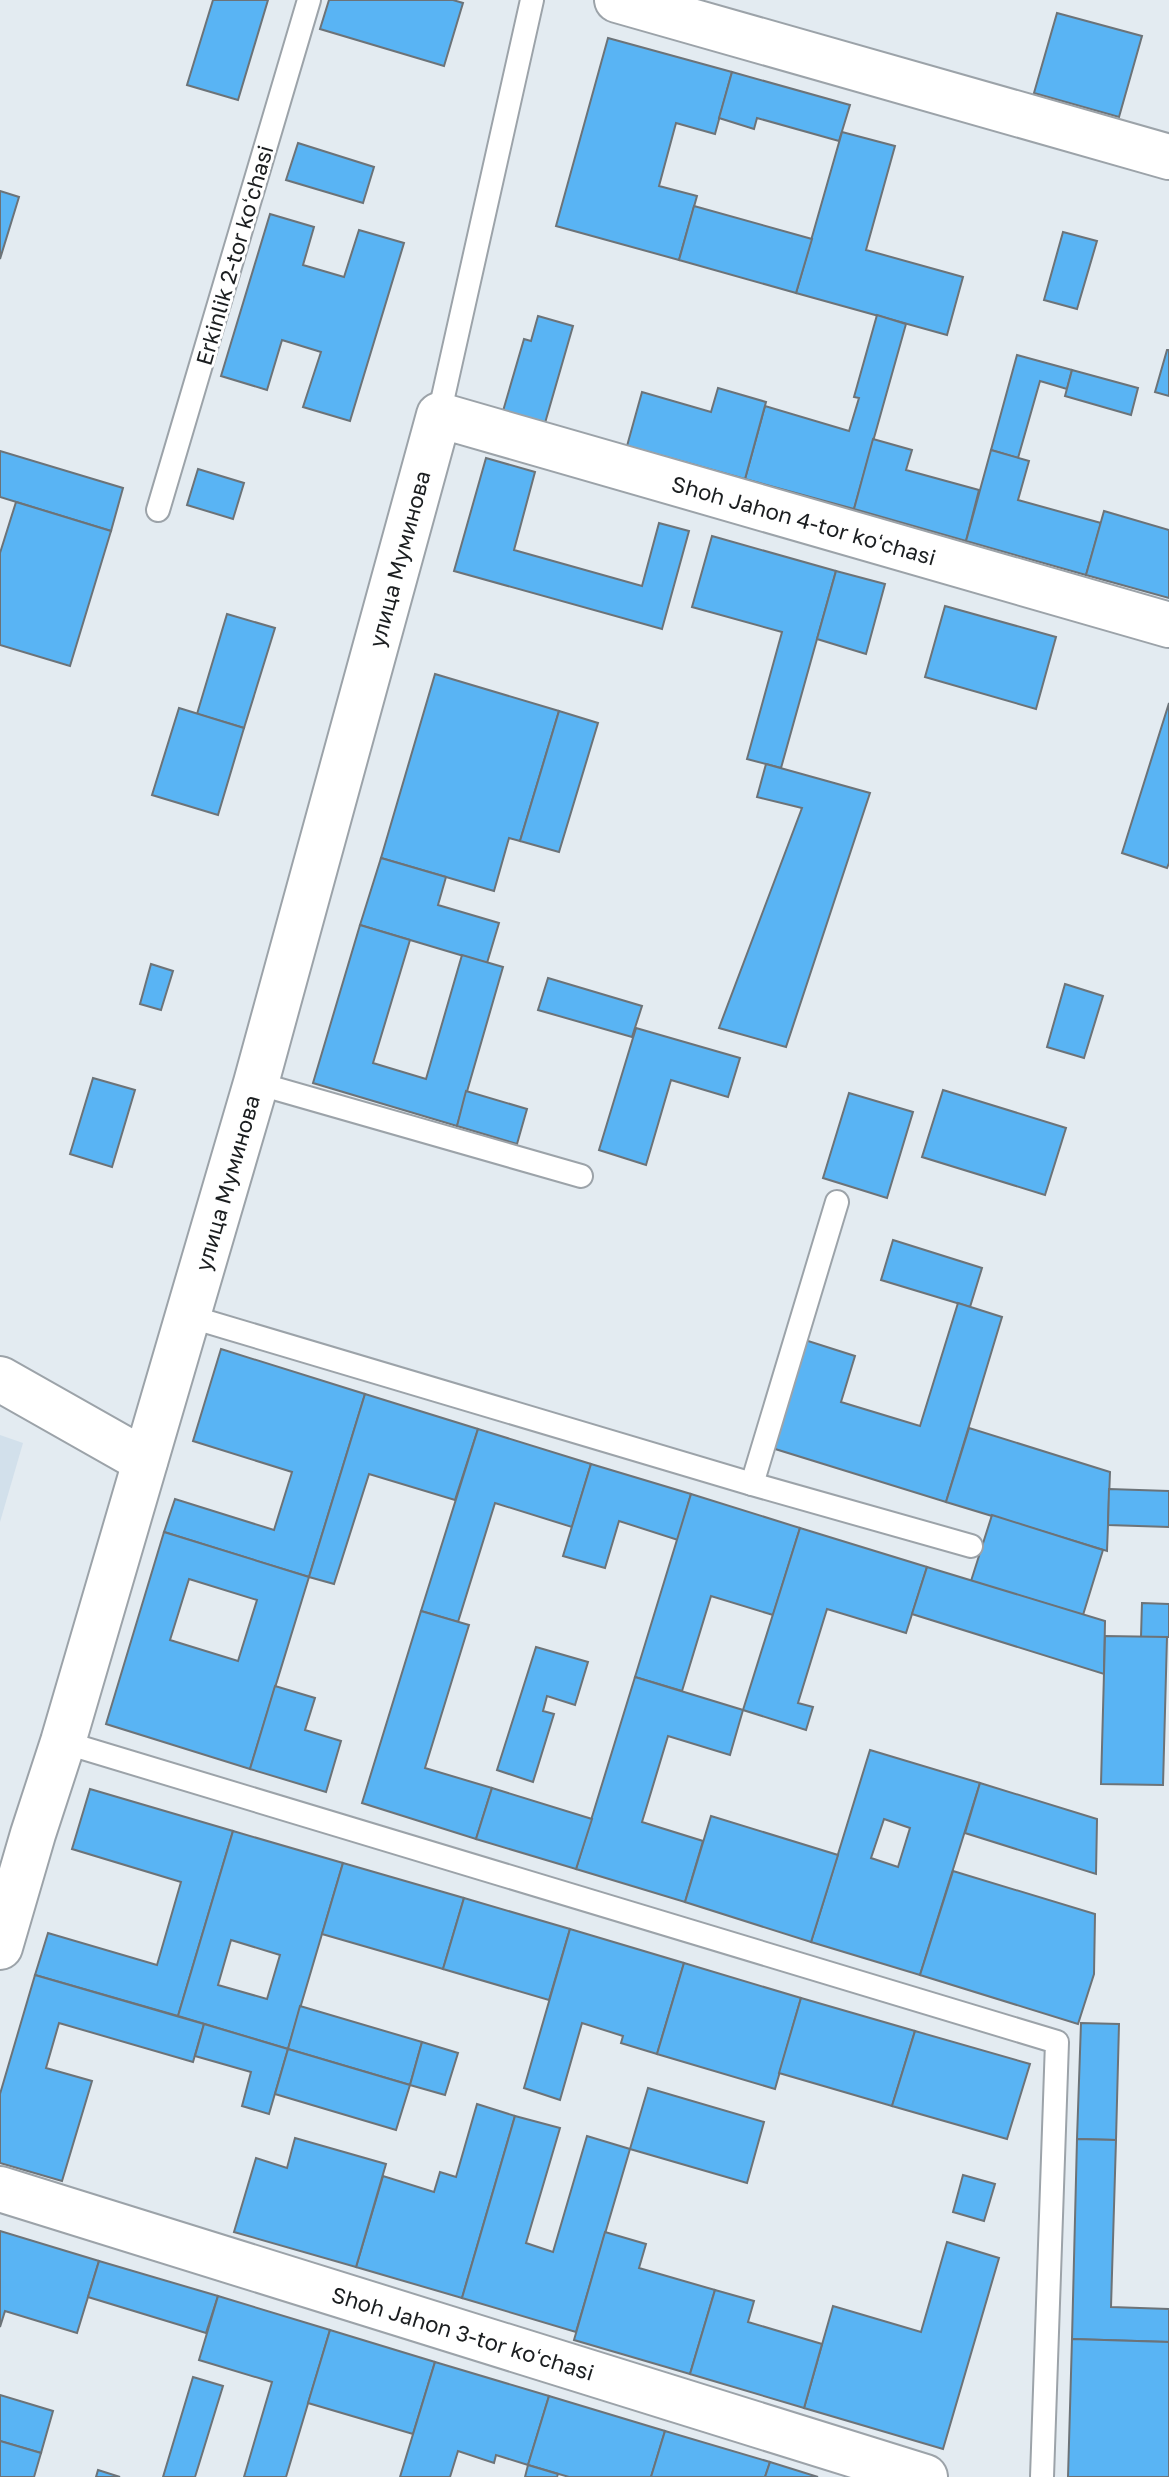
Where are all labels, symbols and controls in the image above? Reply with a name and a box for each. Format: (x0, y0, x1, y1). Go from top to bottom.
street label: Erkinlik 2-tor koʻchasi (190, 142, 278, 368)
street label: улица Муминова (362, 468, 436, 650)
street label: Shoh Jahon 4-tor koʻchasi (669, 469, 939, 571)
street label: улица Муминова (189, 1092, 265, 1274)
street label: Shoh Jahon 3-tor koʻchasi (328, 2280, 598, 2386)

